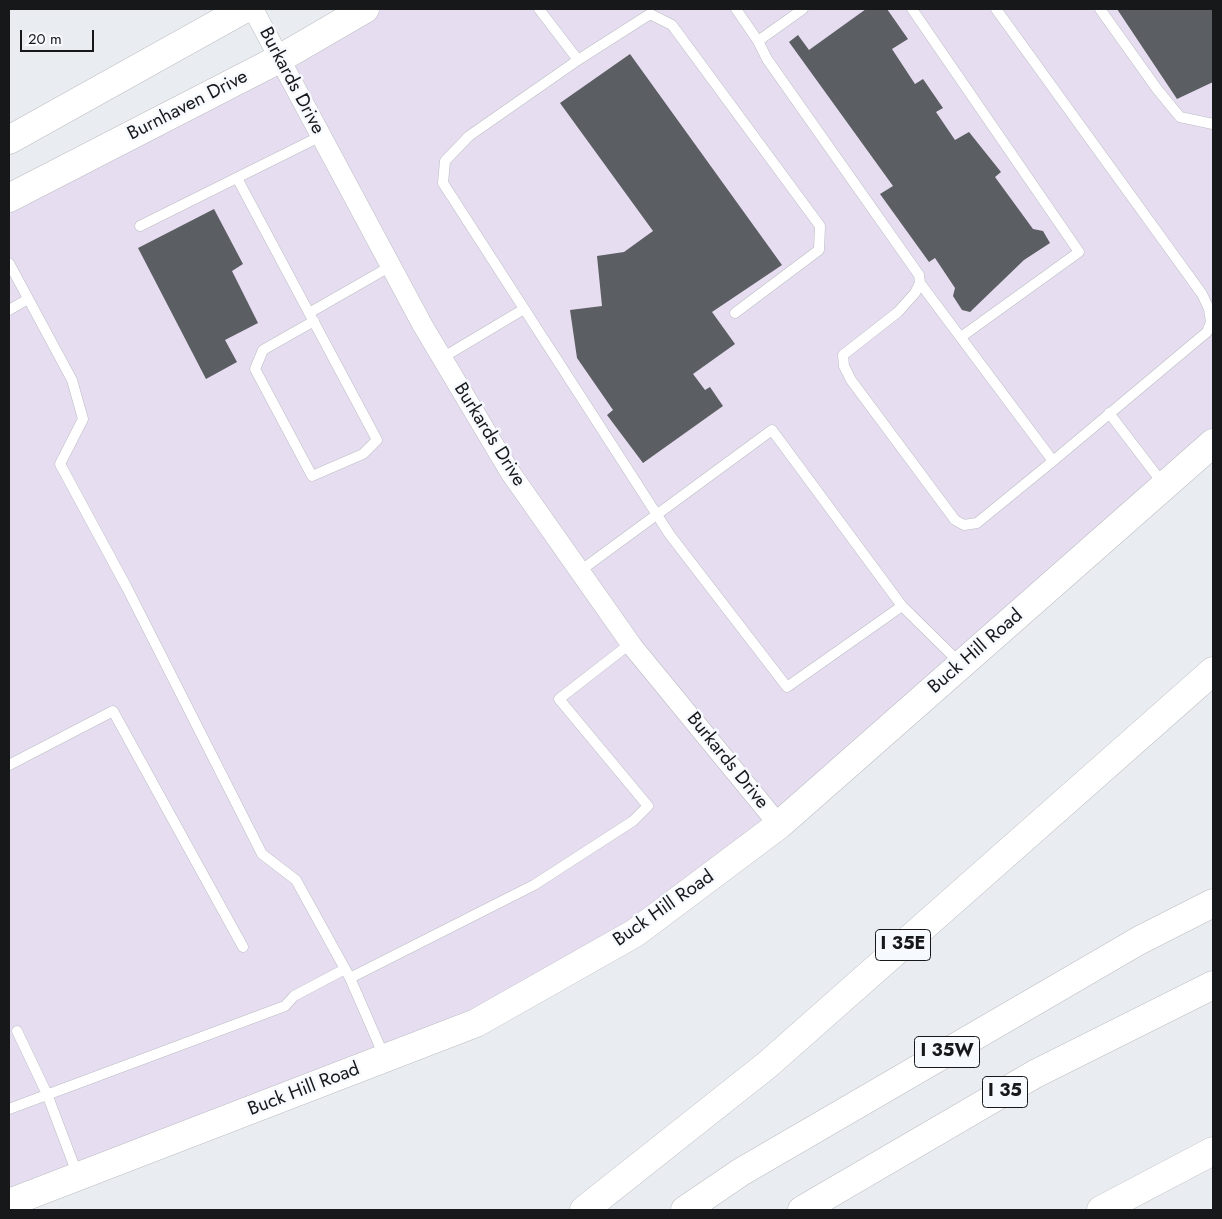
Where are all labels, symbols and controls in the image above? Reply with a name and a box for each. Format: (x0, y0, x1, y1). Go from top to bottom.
scale bar (22, 20, 96, 52)
street label: Burkards Drive (253, 24, 329, 138)
text: 20 m (28, 28, 62, 50)
street label: Burnhaven Drive (124, 66, 252, 146)
street label: Burkards Drive (448, 379, 530, 491)
street label: Buck Hill Road (924, 605, 1028, 699)
street label: Burkards Drive (681, 708, 773, 814)
street label: Buck Hill Road (609, 866, 719, 952)
road number: I 35E (876, 930, 930, 960)
road number: I 35W (914, 1036, 980, 1068)
street label: Buck Hill Road (245, 1058, 363, 1122)
road number: I 35 (982, 1076, 1028, 1108)

